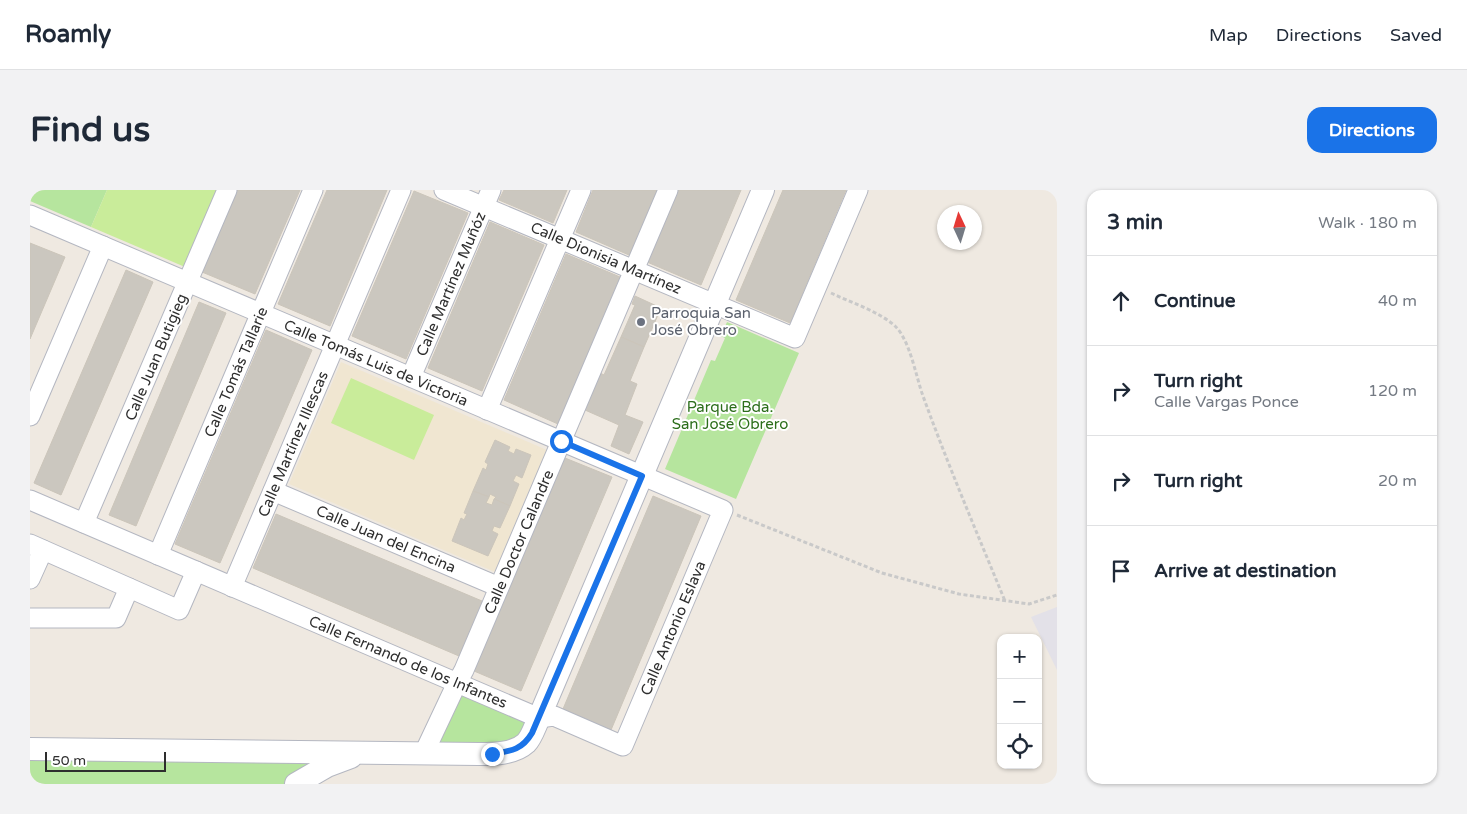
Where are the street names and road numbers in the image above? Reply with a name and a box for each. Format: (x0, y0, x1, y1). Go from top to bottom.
street label: Calle Martínez Muñóz (412, 209, 490, 359)
street label: Calle Dionisia Martínez (528, 218, 684, 298)
street label: Calle Juan Butigieg (121, 291, 191, 423)
street label: Calle Tomás Tallarie (200, 304, 272, 440)
street label: Calle Tomás Luis de Victoria (281, 316, 471, 410)
street label: Calle Martínez Illescas (254, 368, 332, 520)
street label: Calle Doctor Calandre (480, 467, 558, 617)
street label: Calle Juan del Encina (314, 501, 458, 577)
street label: Calle Antonio Eslava (637, 558, 709, 698)
street label: Calle Fernando de los Infantes (306, 612, 510, 712)

